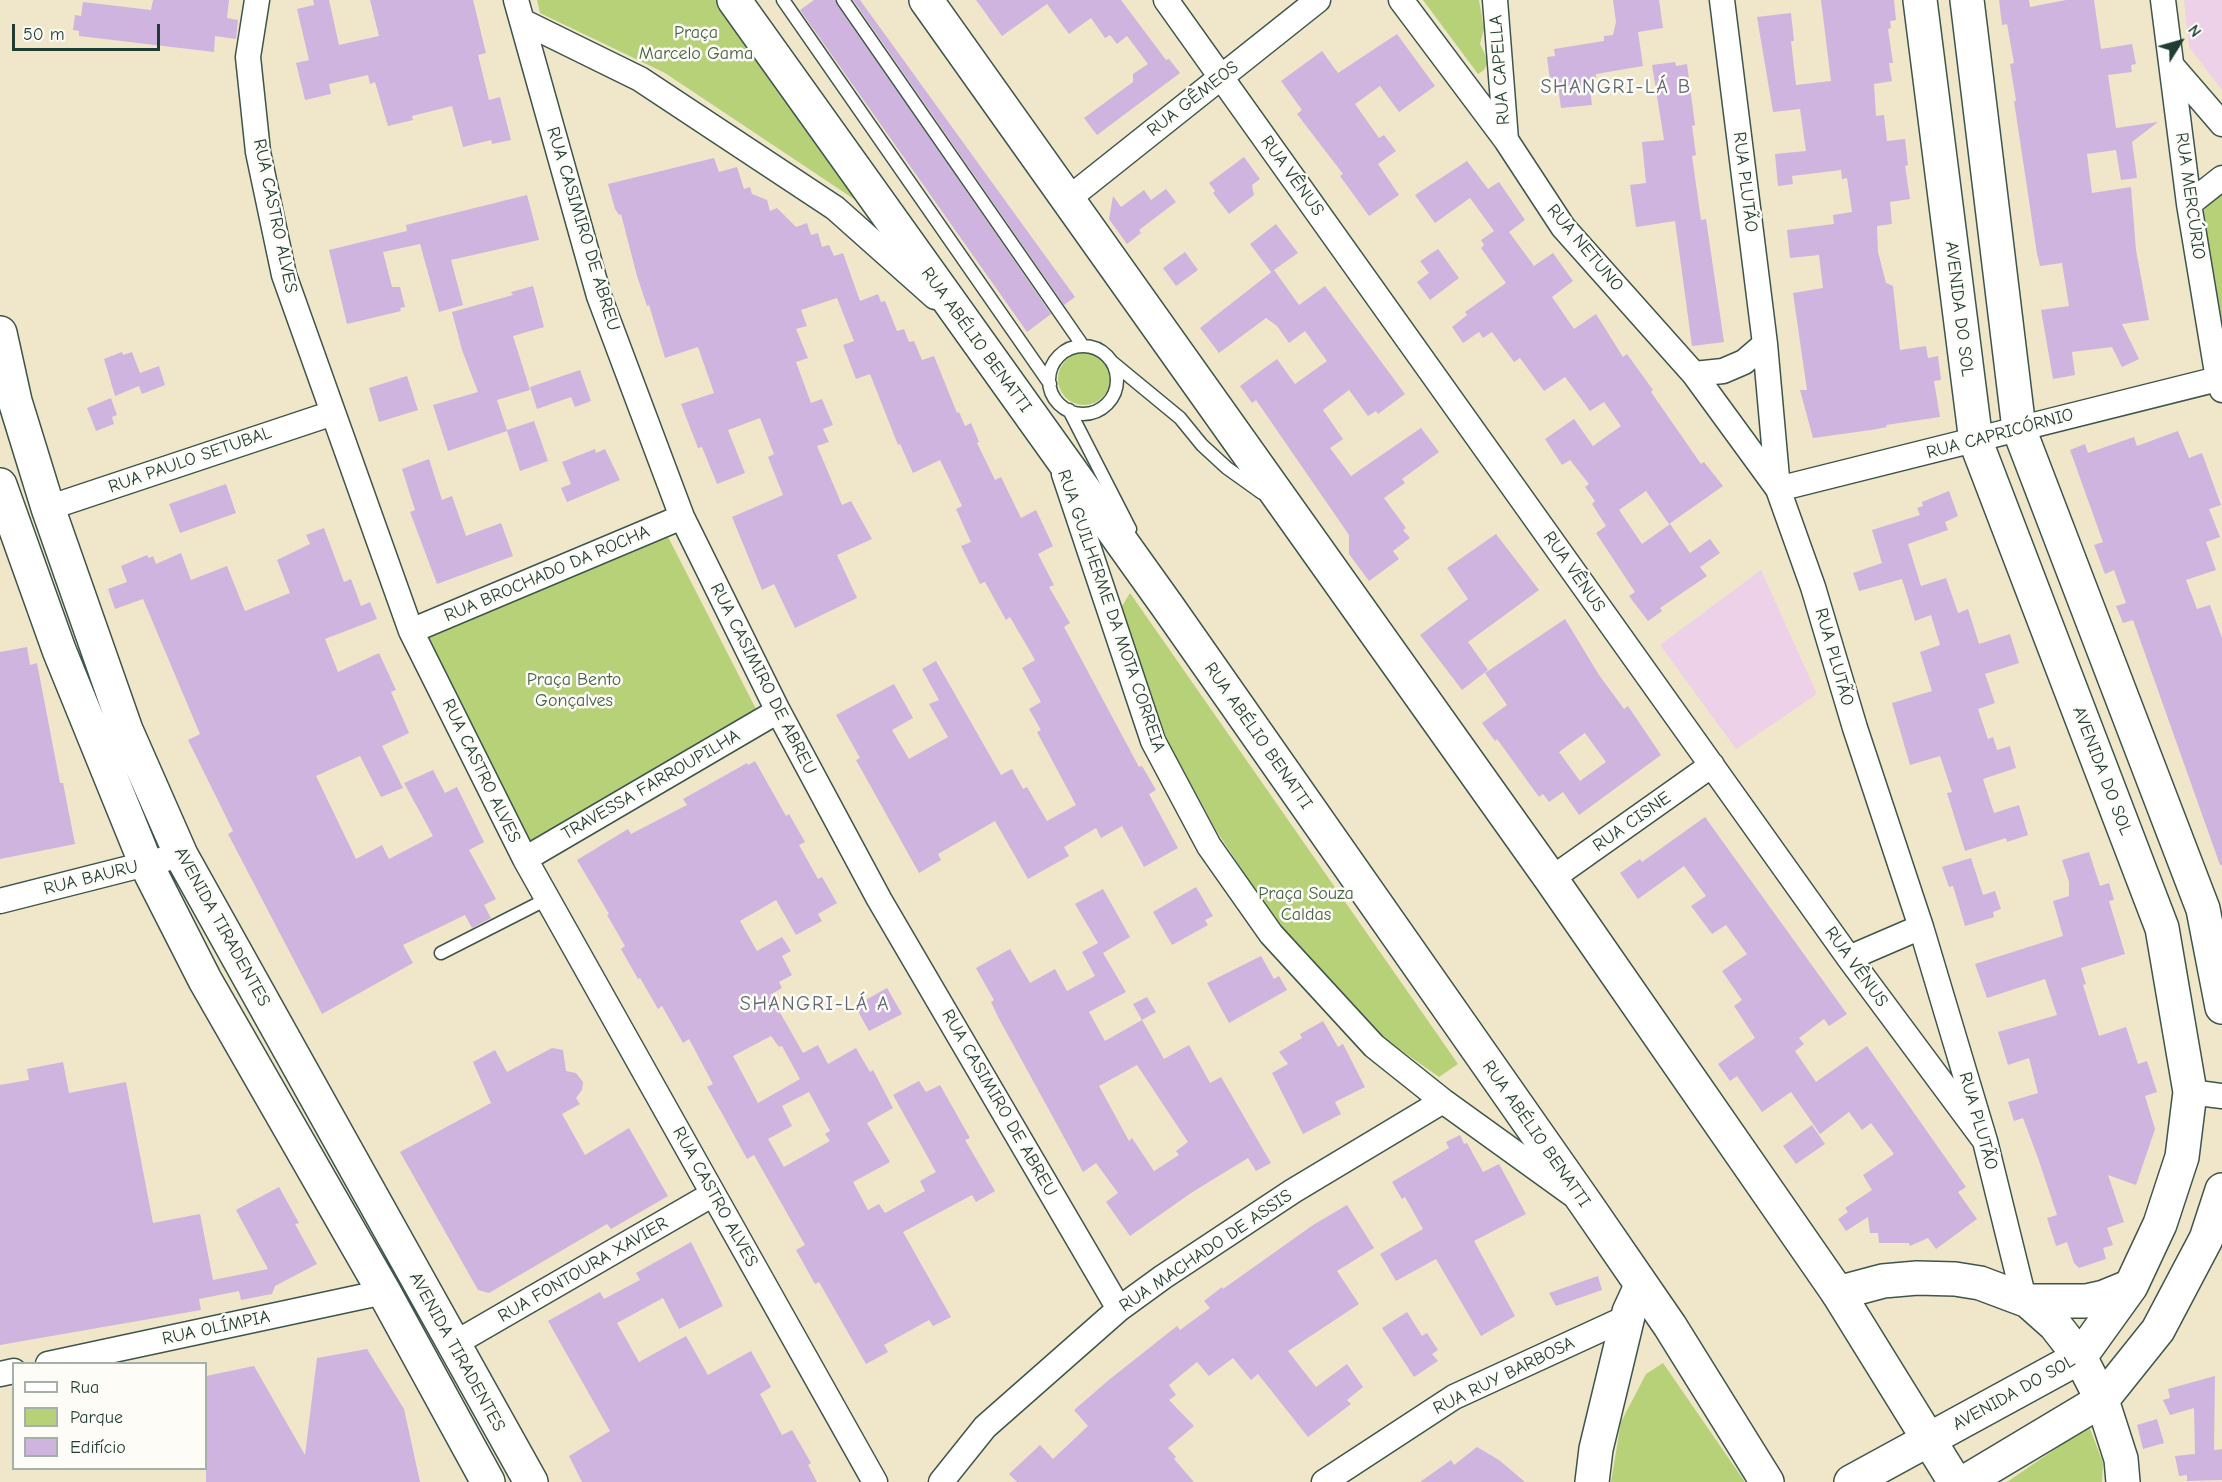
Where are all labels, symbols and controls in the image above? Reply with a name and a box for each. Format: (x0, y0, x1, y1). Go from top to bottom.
scale bar (15, 12, 164, 50)
north arrow (2150, 12, 2210, 72)
street label: RUA CAPELLA (1485, 14, 1515, 126)
park label: Praça Marcelo Gama (639, 22, 753, 64)
text: N (2184, 22, 2205, 41)
text: 50 m (23, 24, 65, 45)
street label: RUA GÊMEOS (1143, 57, 1243, 141)
district label: SHANGRI-LÁ B (1540, 75, 1692, 99)
street label: RUA CASIMIRO DE ABREU (542, 124, 624, 334)
street label: RUA PLUTÃO (1728, 131, 1762, 233)
street label: RUA MERCÚRIO (2170, 131, 2210, 261)
street label: RUA VÊNUS (1256, 132, 1328, 220)
street label: RUA CASTRO ALVES (248, 137, 302, 295)
street label: RUA NETUNO (1542, 200, 1628, 296)
street label: AVENIDA DO SOL (1940, 240, 1978, 378)
street label: RUA ABÉLIO BENATTI (916, 263, 1036, 417)
street label: RUA CAPRICÓRNIO (1924, 404, 2076, 464)
street label: RUA PAULO SETUBAL (106, 422, 274, 498)
street label: RUA GUILHERME DA MOTA CORREIA (1052, 467, 1170, 755)
street label: RUA BROCHADO DA ROCHA (441, 521, 653, 627)
street label: RUA VÊNUS (1538, 527, 1610, 617)
street label: RUA CASIMIRO DE ABREU (705, 580, 821, 778)
street label: RUA PLUTÃO (1810, 606, 1858, 708)
street label: RUA ABÉLIO BENATTI (1199, 658, 1317, 814)
park label: Praça Bento Gonçalves (527, 669, 621, 712)
street label: RUA CASTRO ALVES (437, 696, 525, 846)
street label: AVENIDA DO SOL (2067, 704, 2137, 838)
street label: TRAVESSA FARROUPILHA (558, 725, 744, 845)
street label: RUA CISNE (1589, 787, 1675, 857)
street label: AVENIDA TIRADENTES (169, 844, 275, 1010)
street label: RUA BAURU (42, 856, 140, 900)
park label: Praça Souza Caldas (1258, 883, 1354, 926)
street label: RUA VÊNUS (1820, 923, 1892, 1011)
district label: SHANGRI-LÁ A (740, 992, 890, 1016)
street label: RUA CASIMIRO DE ABREU (937, 1006, 1061, 1200)
street label: RUA ABÉLIO BENATTI (1477, 1056, 1595, 1212)
street label: RUA PLUTÃO (1954, 1070, 2002, 1172)
street label: RUA CASTRO ALVES (667, 1123, 763, 1271)
street label: RUA MACHADO DE ASSIS (1115, 1185, 1297, 1317)
street label: RUA FONTOURA XAVIER (494, 1212, 672, 1328)
street label: AVENIDA TIRADENTES (404, 1269, 510, 1435)
street label: RUA OLÍMPIA (160, 1306, 272, 1350)
street label: RUA RUY BARBOSA (1430, 1332, 1578, 1420)
street label: AVENIDA DO SOL (1949, 1351, 2079, 1435)
legend (12, 1362, 207, 1470)
text: Rua (70, 1377, 99, 1398)
text: Parque (70, 1407, 123, 1428)
text: Edifício (70, 1437, 126, 1458)

